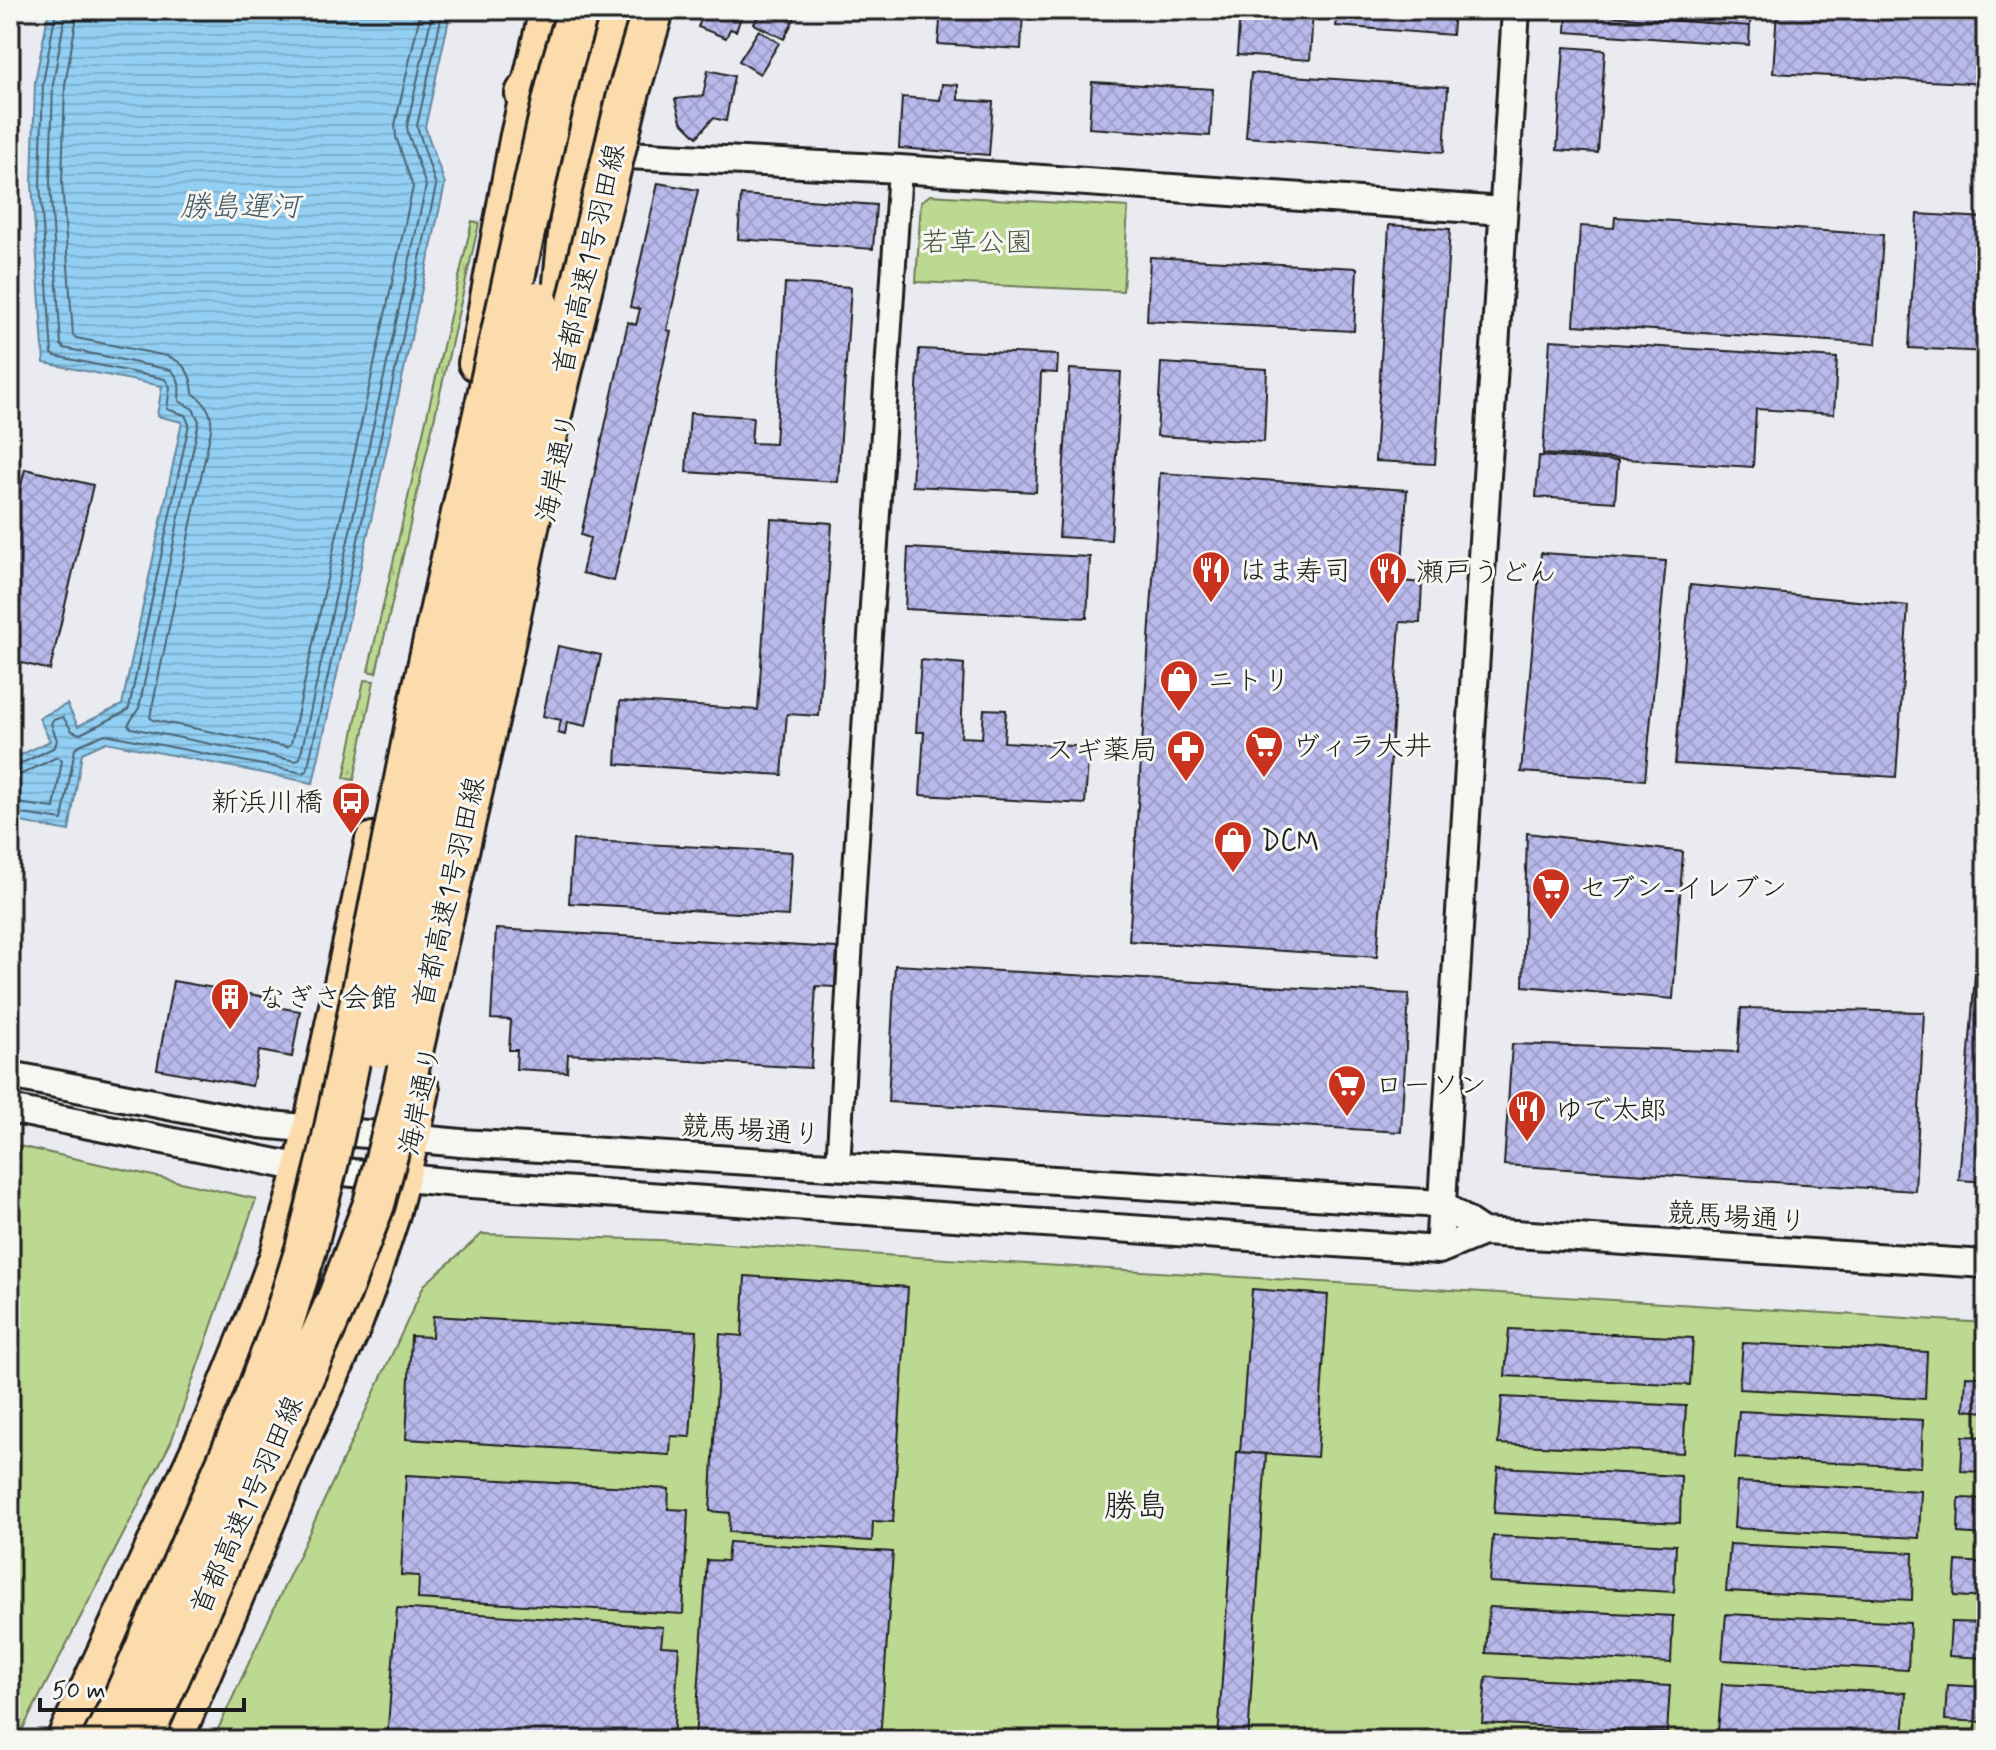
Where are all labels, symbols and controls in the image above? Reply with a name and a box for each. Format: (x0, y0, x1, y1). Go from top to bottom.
street label: 首都高速1号羽田線 (546, 140, 635, 379)
water label: 勝島運河 (180, 188, 304, 227)
park label: 若草公園 (921, 225, 1033, 262)
street label: 海岸通り (529, 409, 588, 526)
restaurant icon: はま寿司 (1190, 549, 1232, 604)
restaurant icon: 瀬戸うどん (1367, 550, 1409, 605)
place label: はま寿司 (1239, 554, 1351, 591)
place label: 瀬戸うどん (1416, 555, 1557, 592)
shop icon: ニトリ (1158, 658, 1200, 713)
place label: ニトリ (1207, 663, 1291, 700)
supermarket icon: ヴィラ大井 (1243, 724, 1285, 779)
pharmacy icon: スギ薬局 (1165, 728, 1207, 783)
place label: ヴィラ大井 (1292, 729, 1432, 766)
place label: スギ薬局 (1046, 733, 1158, 770)
street label: 首都高速1号羽田線 (406, 773, 495, 1012)
bus stop icon: 新浜川橋 (330, 780, 372, 835)
place label: 新浜川橋 (211, 785, 323, 822)
shop icon: DCM (1212, 819, 1254, 874)
place label: DCM (1261, 824, 1320, 861)
supermarket icon: セブン-イレブン (1530, 866, 1572, 921)
place label: セブン-イレブン (1579, 871, 1788, 908)
building icon: なぎさ会館 (209, 976, 251, 1031)
place label: なぎさ会館 (258, 981, 398, 1018)
street label: 海岸通り (392, 1042, 451, 1159)
supermarket icon: ローソン (1326, 1063, 1368, 1118)
place label: ローソン (1375, 1068, 1487, 1105)
restaurant icon: ゆで太郎 (1506, 1088, 1548, 1143)
place label: ゆで太郎 (1555, 1093, 1667, 1130)
street label: 競馬場通り (680, 1108, 822, 1155)
street label: 競馬場通り (1666, 1195, 1808, 1242)
street label: 首都高速1号羽田線 (183, 1390, 313, 1622)
district label: 勝島 (1104, 1486, 1168, 1528)
scale bar (40, 1662, 244, 1712)
text: 50 m (52, 1676, 106, 1707)

